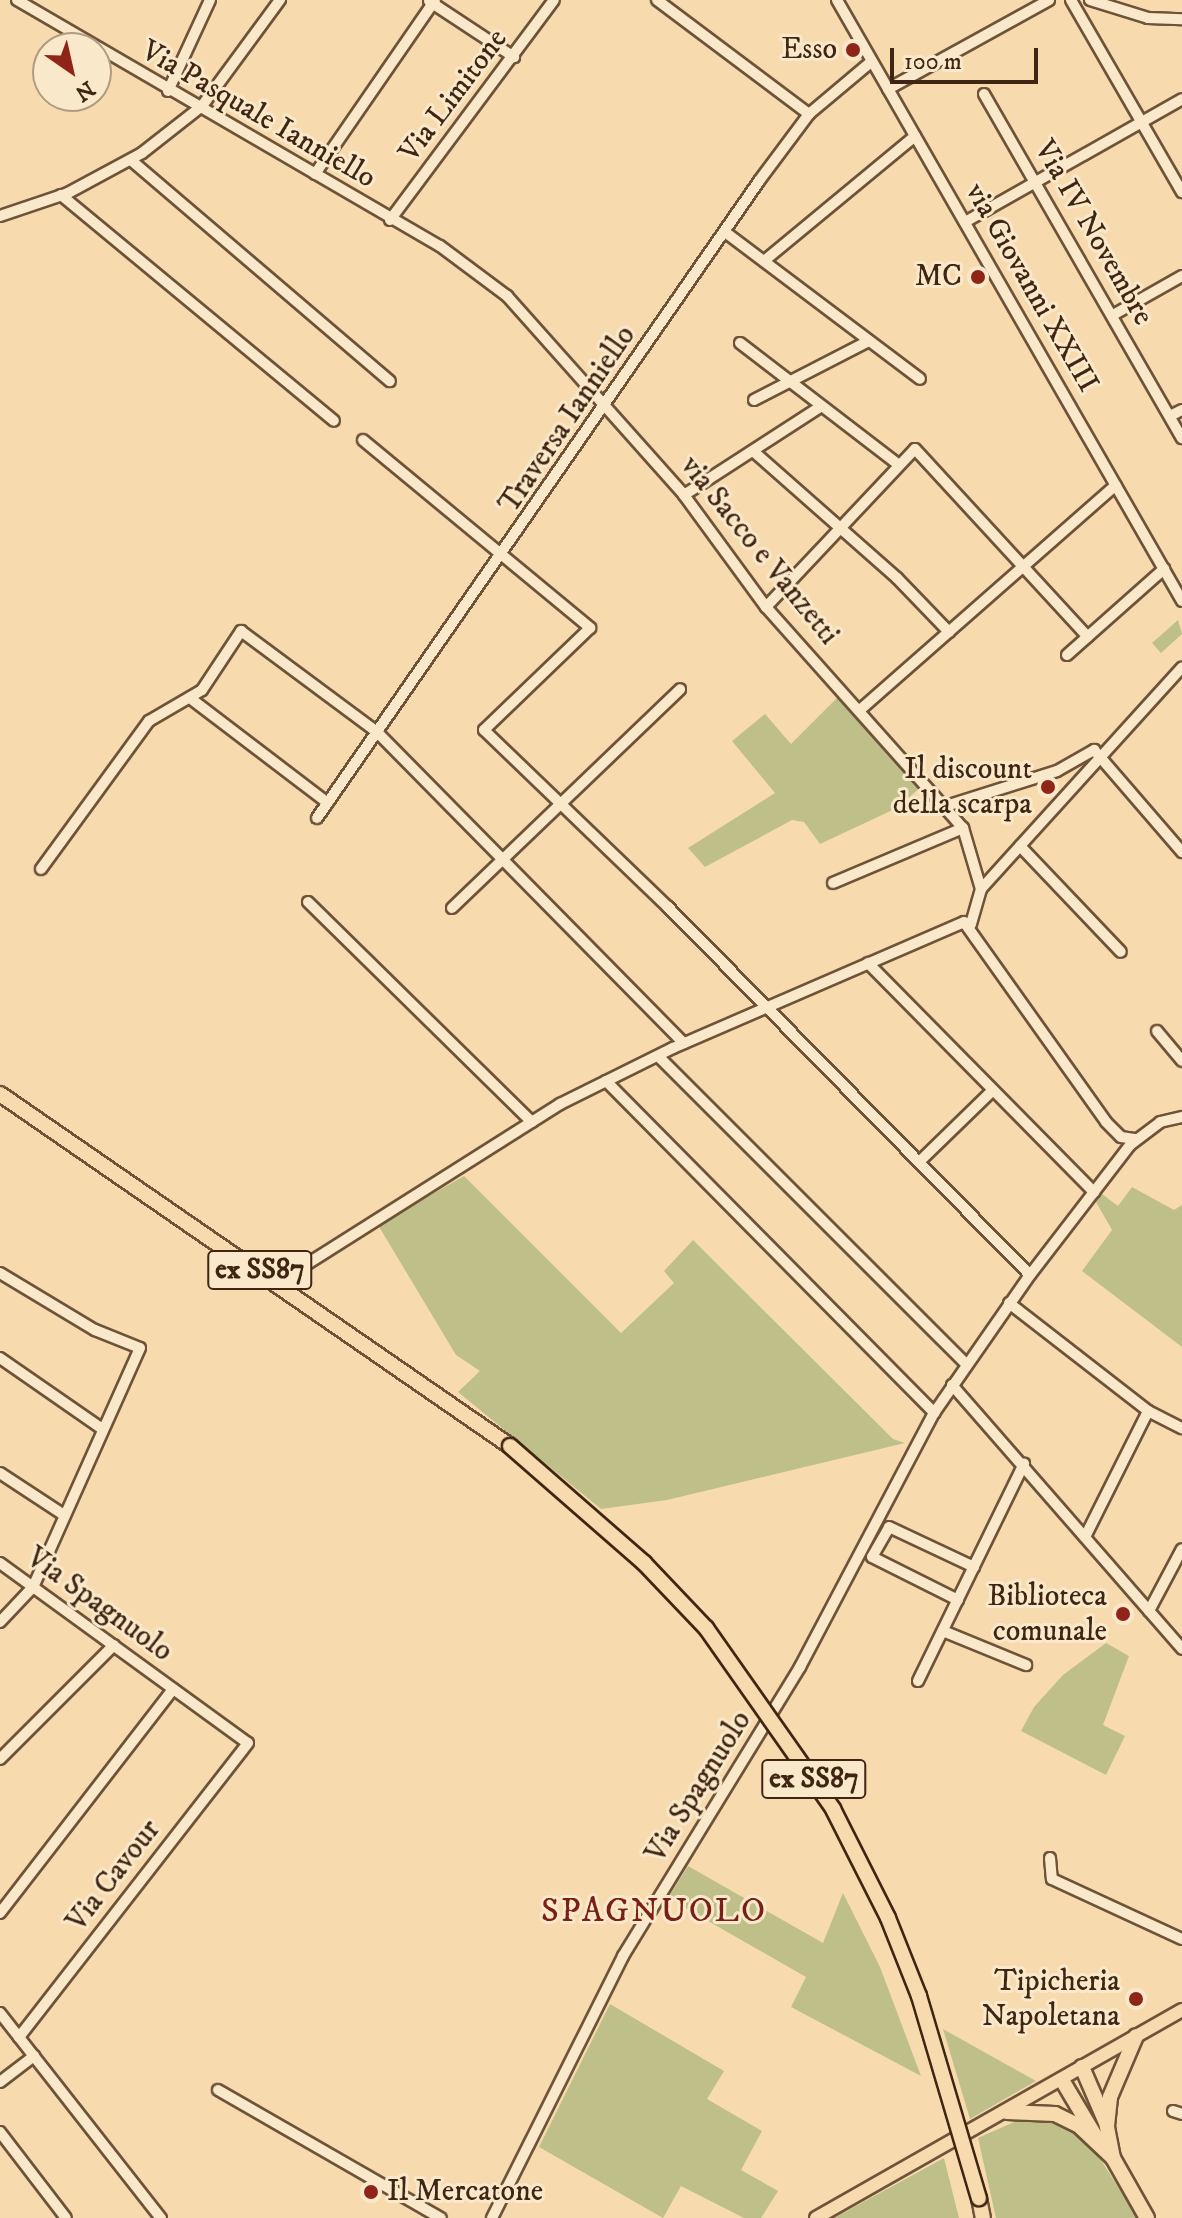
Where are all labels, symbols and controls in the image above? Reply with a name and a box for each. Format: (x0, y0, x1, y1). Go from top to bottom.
street label: Via Limitone (392, 22, 516, 170)
north arrow (32, 32, 112, 112)
place label: Esso (781, 32, 837, 68)
scale bar (894, 32, 1042, 82)
street label: Via Pasquale Ianniello (134, 33, 382, 197)
marker: Esso (844, 41, 862, 59)
text: 100 m (904, 47, 962, 77)
text: N (70, 74, 100, 107)
street label: Via IV Novembre (1026, 134, 1160, 332)
street label: via Giovanni XXIII (957, 177, 1105, 399)
place label: MC (915, 259, 962, 295)
marker: MC (969, 268, 987, 286)
street label: Traversa Ianniello (492, 319, 644, 521)
street label: via Sacco e Vanzetti (672, 449, 846, 653)
place label: Il discount della scarpa (893, 752, 1032, 822)
marker: Il discount della scarpa (1039, 778, 1057, 796)
road number: ex SS87 (206, 1246, 314, 1294)
street label: Via Spagnuolo (19, 1540, 179, 1670)
place label: Biblioteca comunale (987, 1579, 1107, 1650)
marker: Biblioteca comunale (1114, 1605, 1132, 1623)
street label: Via Spagnuolo (638, 1705, 760, 1869)
road number: ex SS87 (760, 1755, 868, 1803)
street label: Via Cavour (59, 1813, 169, 1939)
district label: SPAGNUOLO (541, 1892, 767, 1932)
place label: Tipicheria Napoletana (982, 1964, 1120, 2034)
marker: Tipicheria Napoletana (1127, 1990, 1145, 2008)
place label: Il Mercatone (387, 2174, 543, 2210)
marker: Il Mercatone (362, 2183, 380, 2201)

